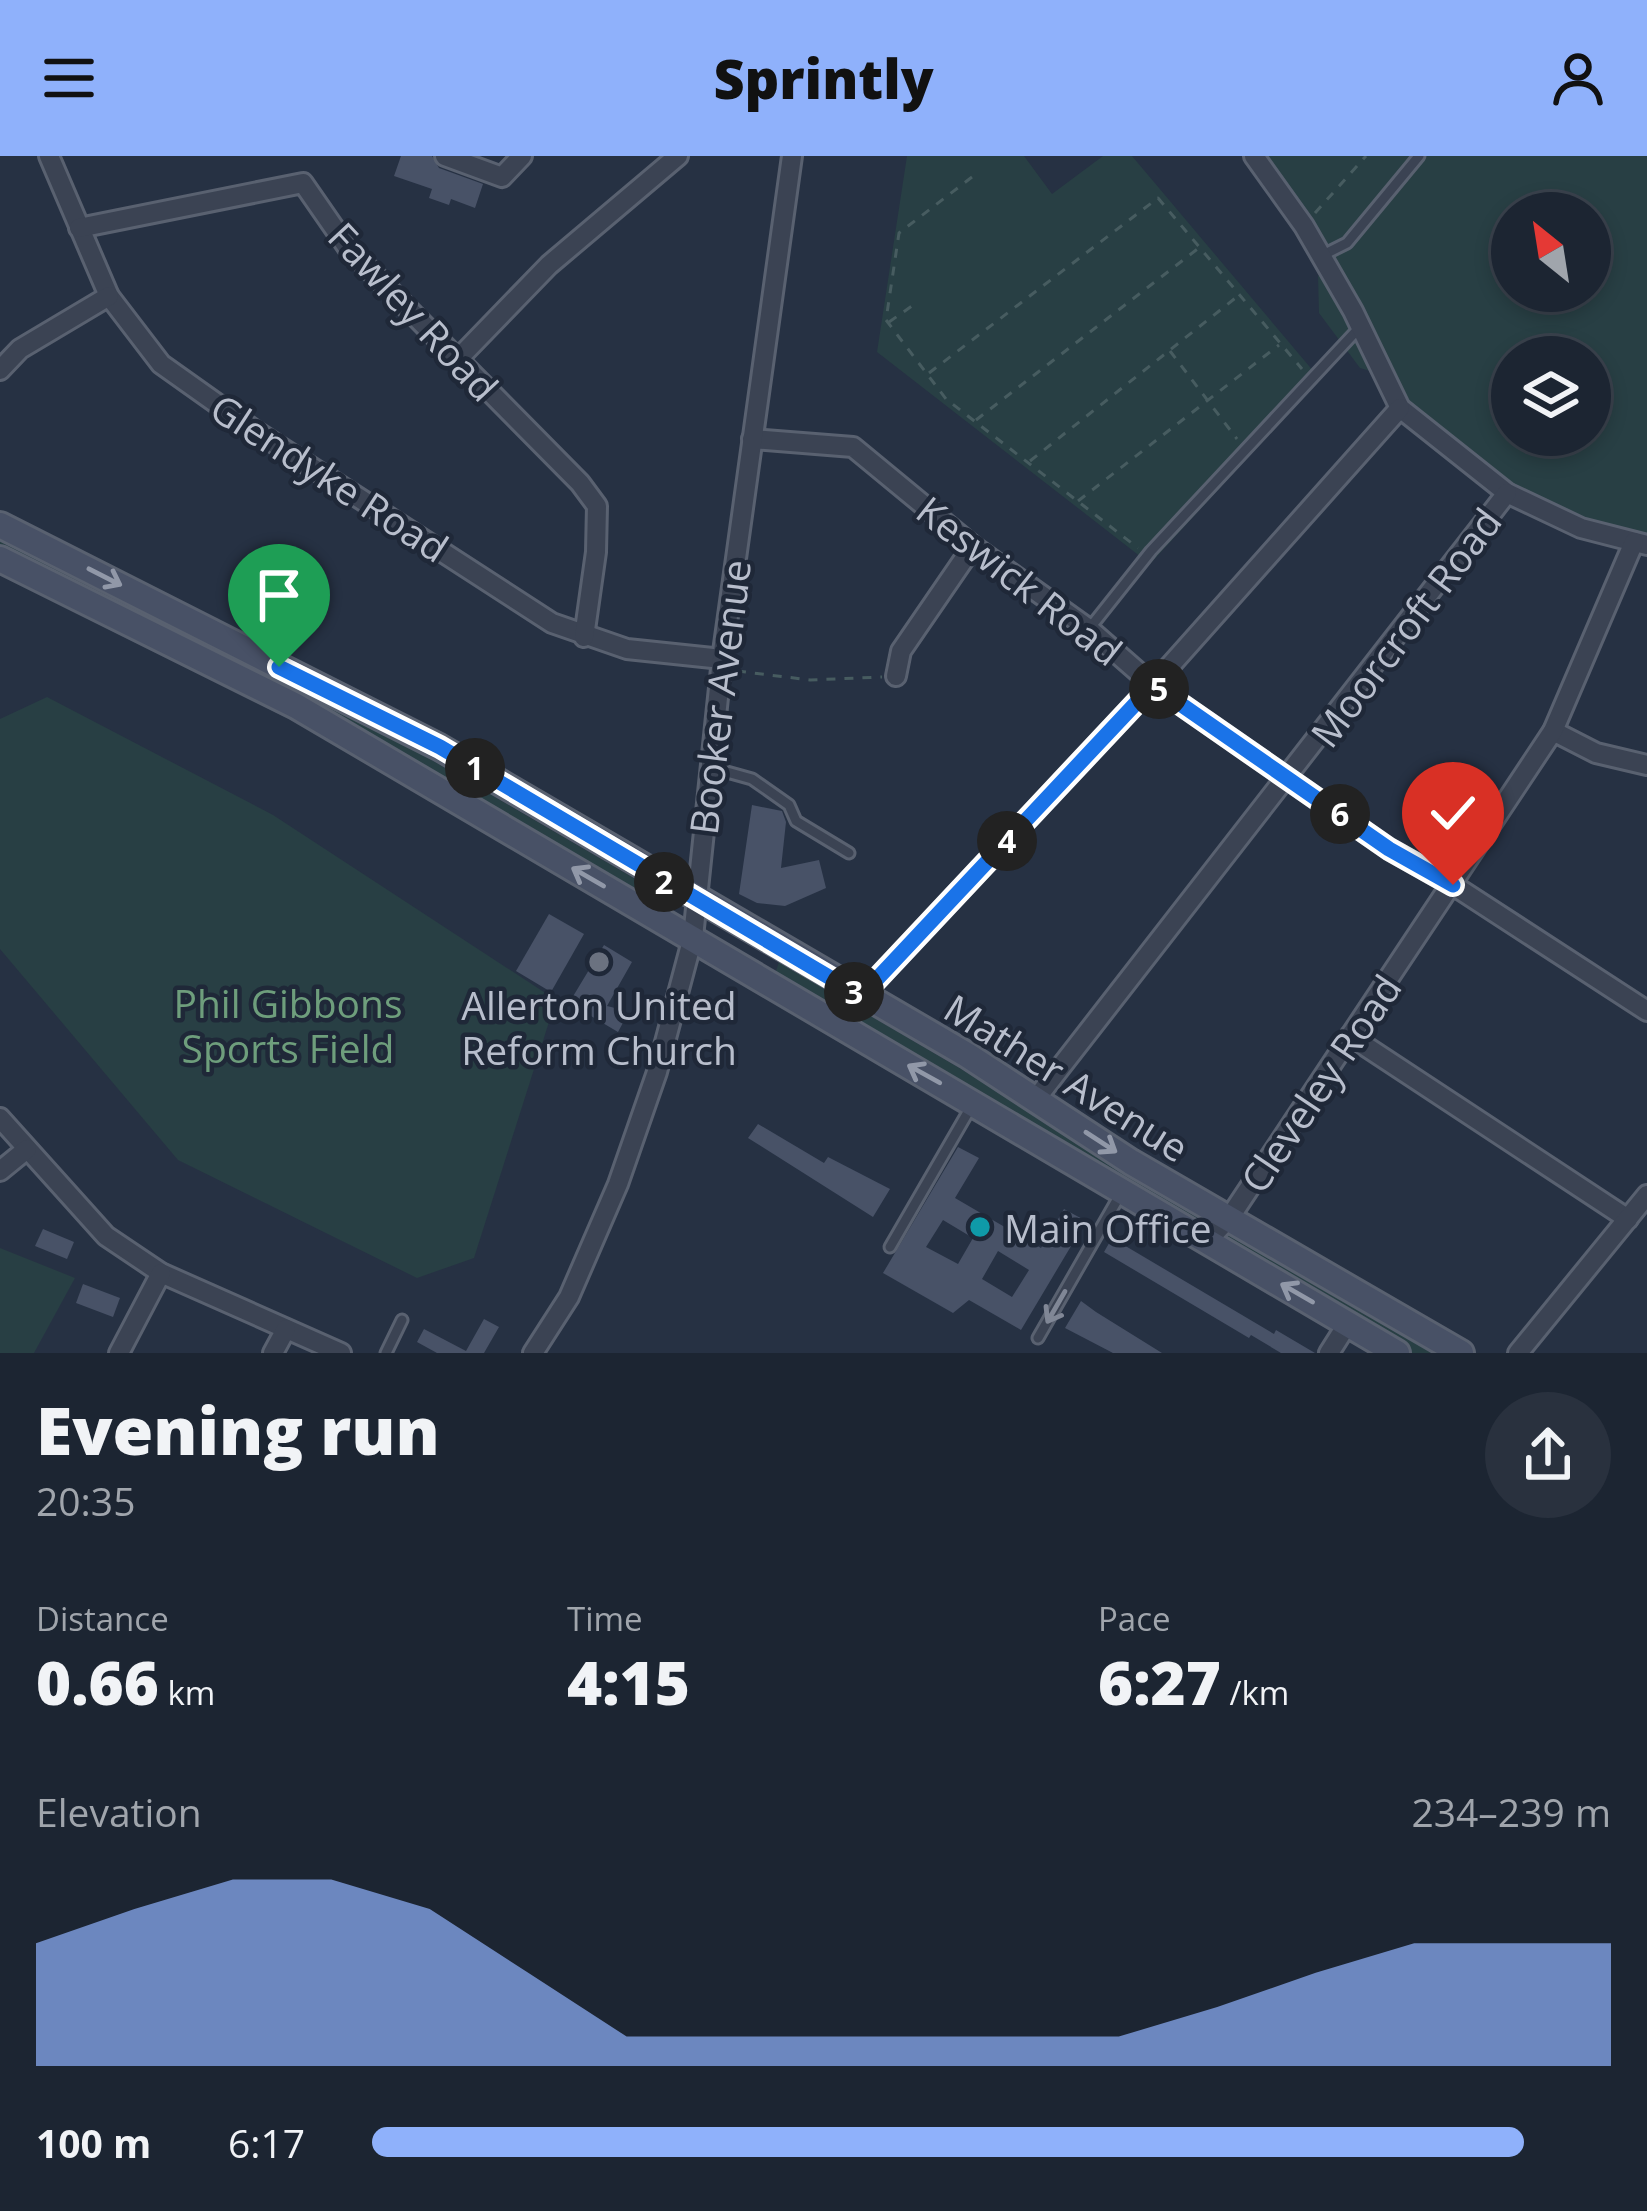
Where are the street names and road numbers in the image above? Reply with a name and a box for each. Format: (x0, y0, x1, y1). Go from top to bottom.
street label: Fawley Road (317, 210, 511, 412)
street label: Glendyke Road (201, 380, 459, 574)
street label: Keswick Road (906, 483, 1134, 677)
street label: Moorcroft Road (1298, 497, 1512, 757)
street label: Booker Avenue (676, 557, 762, 837)
street label: Cleveley Road (1228, 964, 1412, 1202)
street label: Mather Avenue (935, 981, 1199, 1173)

